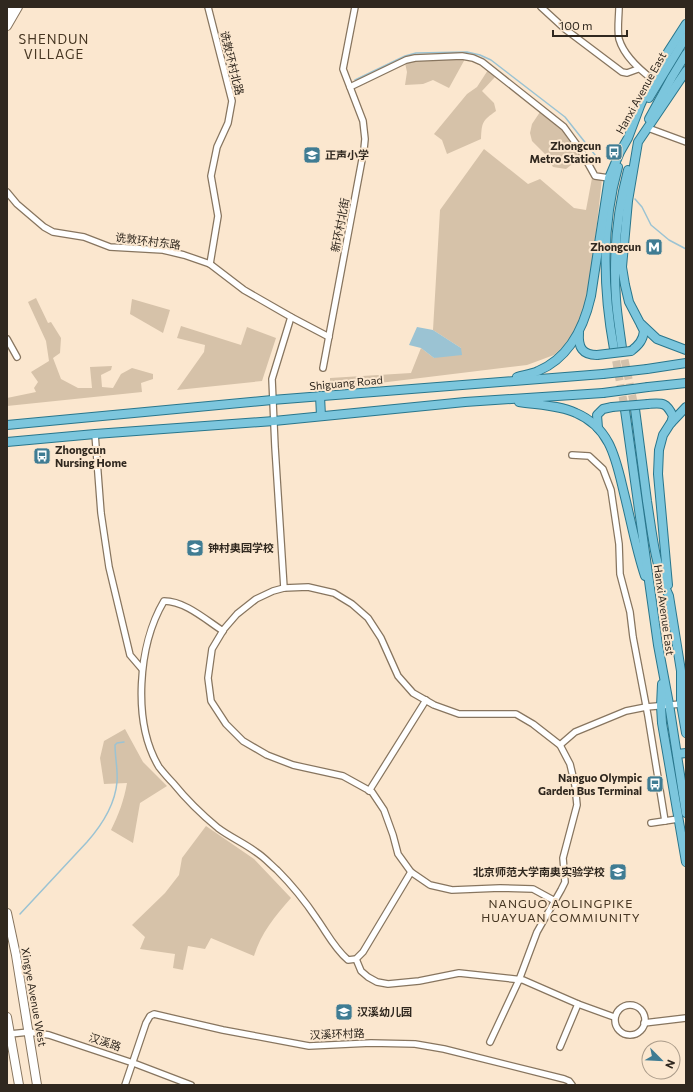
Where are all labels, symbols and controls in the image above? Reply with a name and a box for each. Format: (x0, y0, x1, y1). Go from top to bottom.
scale bar (553, 12, 627, 38)
text: 100 m (559, 18, 593, 32)
street label: 诜敦环村北路 (218, 29, 247, 96)
district label: SHENDUN VILLAGE (19, 31, 89, 62)
street label: Hanxi Avenue East (613, 49, 669, 136)
place label: Zhongcun Metro Station (529, 139, 601, 165)
bus stop icon: Zhongcun Metro Station (604, 142, 624, 162)
school or university icon: 正声小学 (302, 145, 322, 165)
place label: 正声小学 (325, 148, 369, 161)
street label: 新环村北街 (328, 197, 351, 253)
street label: 诜敦环村东路 (115, 230, 182, 251)
metro station icon: Zhongcun (644, 237, 664, 257)
place label: Zhongcun (590, 240, 641, 253)
street label: Shiguang Road (309, 373, 383, 392)
place label: Zhongcun Nursing Home (55, 443, 127, 469)
bus stop icon: Zhongcun Nursing Home (32, 446, 52, 466)
school or university icon: 钟村奥园学校 (185, 538, 205, 558)
place label: 钟村奥园学校 (208, 541, 274, 554)
street label: Hanxi Avenue East (652, 564, 677, 657)
place label: Nanguo Olympic Garden Bus Terminal (538, 771, 642, 797)
bus stop icon: Nanguo Olympic Garden Bus Terminal (645, 774, 665, 794)
school or university icon: 北京师范大学南奥实验学校 (608, 862, 628, 882)
place label: 北京师范大学南奥实验学校 (473, 865, 605, 878)
district label: NANGUO AOLINGPIKE HUAYUAN COMMIUNITY (481, 896, 641, 924)
street label: Xingye Avenue West (19, 946, 50, 1048)
school or university icon: 汉溪幼儿园 (334, 1002, 354, 1022)
place label: 汉溪幼儿园 (357, 1005, 412, 1018)
street label: 汉溪环村路 (309, 1026, 365, 1041)
street label: 汉溪路 (87, 1030, 123, 1053)
north arrow (641, 1040, 681, 1080)
text: N (663, 1058, 678, 1071)

